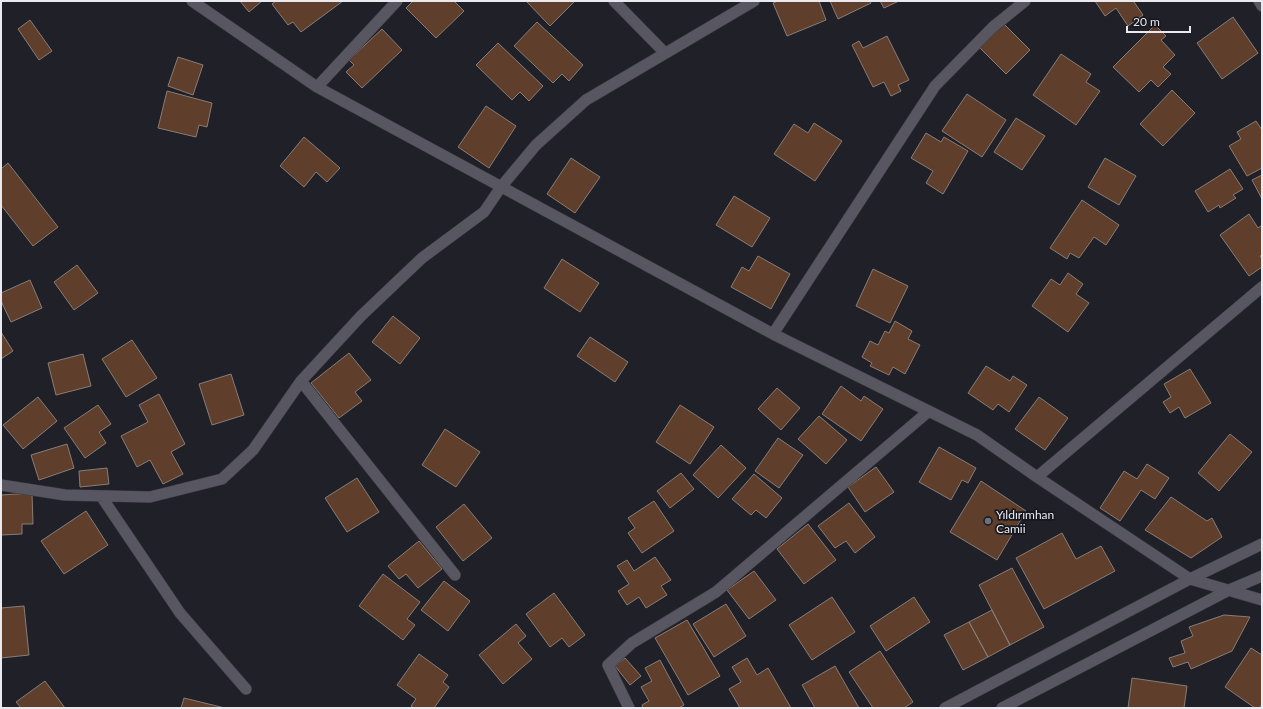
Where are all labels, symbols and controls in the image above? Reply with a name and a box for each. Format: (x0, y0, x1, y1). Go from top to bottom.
scale bar (1127, 8, 1190, 34)
text: 20 m (1133, 14, 1160, 29)
place label: Yıldırımhan Camii (996, 507, 1054, 536)
marker: Yıldırımhan Camii (983, 516, 993, 526)

